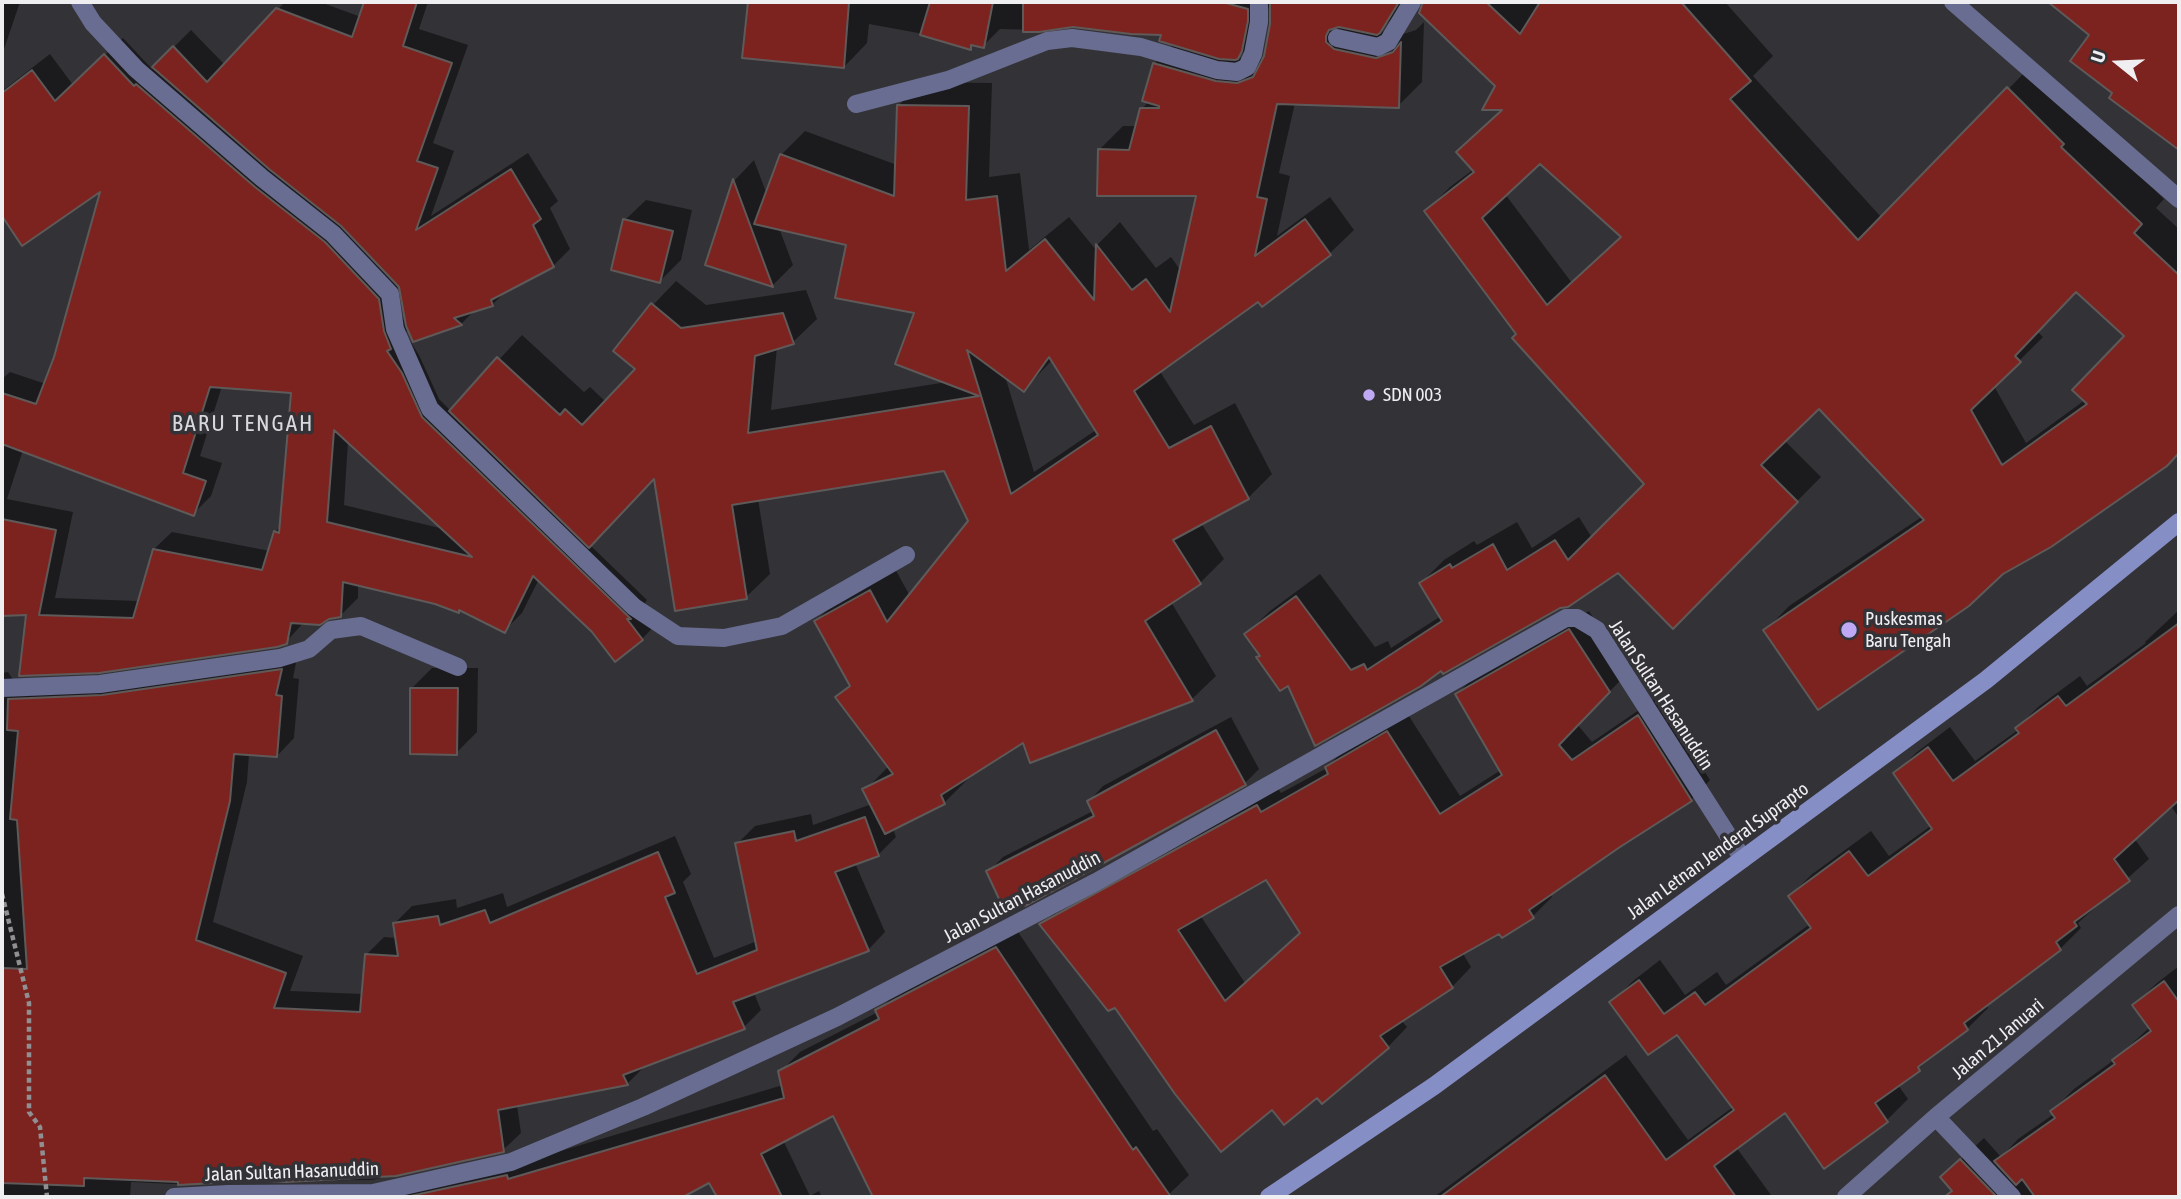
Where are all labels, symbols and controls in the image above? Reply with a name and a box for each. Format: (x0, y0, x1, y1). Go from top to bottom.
north arrow (2083, 28, 2153, 98)
text: U (2086, 48, 2110, 65)
place label: SDN 003 (1383, 384, 1442, 406)
marker: SDN 003 (1361, 387, 1377, 403)
district label: BARU TENGAH (173, 410, 313, 438)
place label: Puskesmas Baru Tengah (1865, 608, 1951, 652)
street label: Jalan Sultan Hasanuddin (1604, 616, 1718, 774)
marker: Puskesmas Baru Tengah (1839, 620, 1859, 640)
street label: Jalan Letnan Jenderal Suprapto (1623, 778, 1813, 924)
street label: Jalan Sultan Hasanuddin (940, 846, 1104, 948)
street label: Jalan 21 Januari (1947, 994, 2049, 1084)
street label: Jalan Sultan Hasanuddin (204, 1158, 380, 1186)

